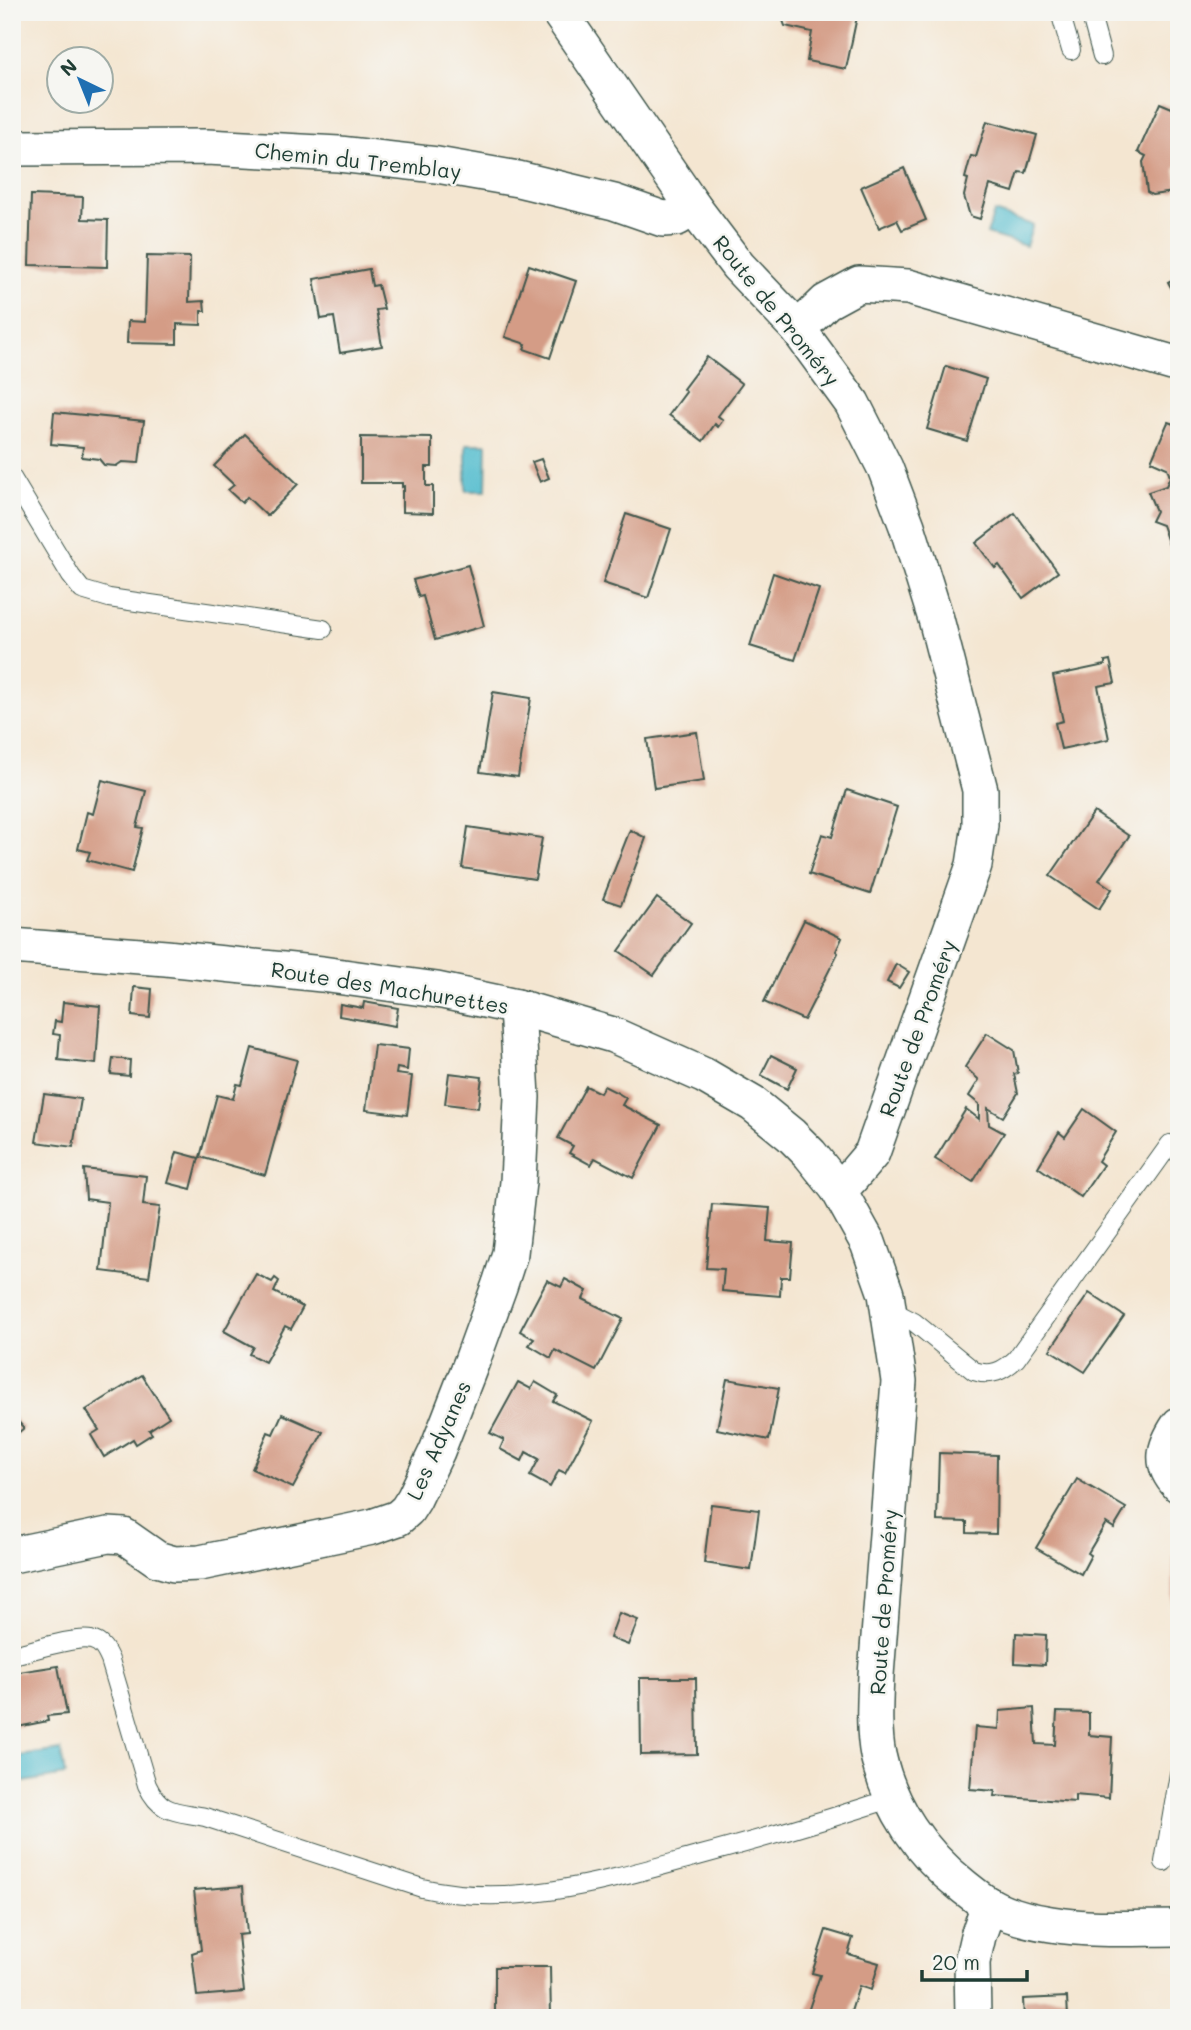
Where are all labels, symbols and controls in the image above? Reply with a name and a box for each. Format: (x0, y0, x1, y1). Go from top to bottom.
north arrow (46, 46, 116, 116)
text: N (54, 53, 82, 81)
street label: Chemin du Tremblay (253, 136, 463, 184)
street label: Route de Proméry (708, 229, 846, 391)
street label: Route de Proméry (872, 936, 962, 1120)
street label: Route des Machurettes (269, 955, 511, 1019)
street label: Les Adyanes (400, 1376, 476, 1504)
street label: Route de Proméry (863, 1508, 903, 1696)
scale bar (922, 1939, 1026, 1983)
text: 20 m (932, 1948, 980, 1975)

